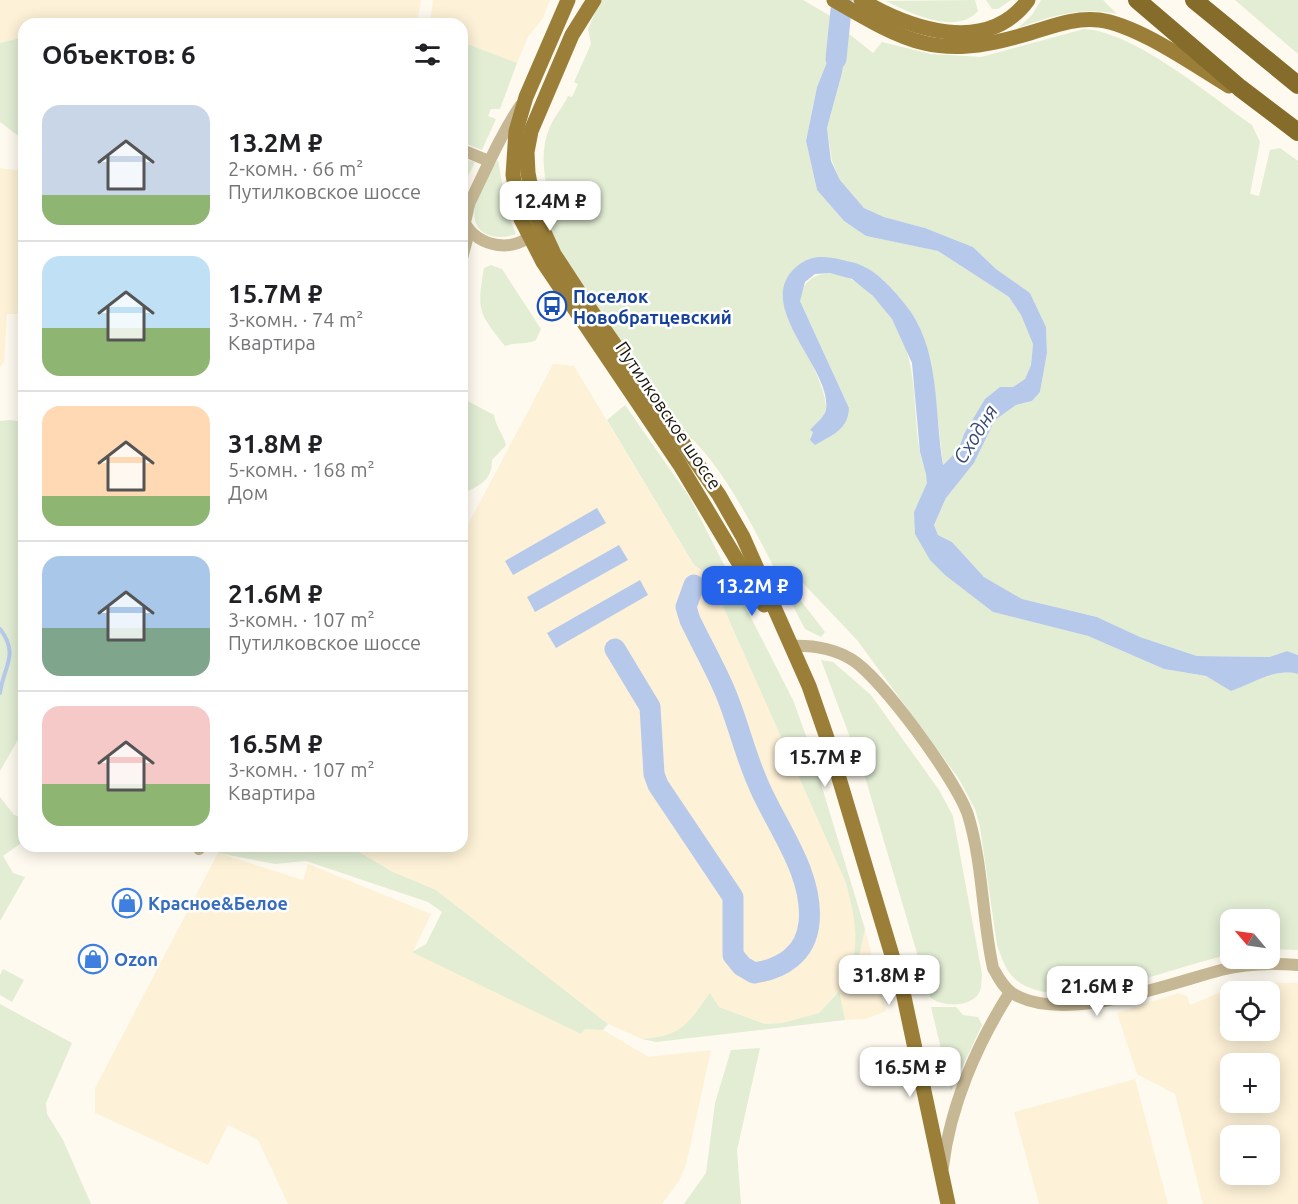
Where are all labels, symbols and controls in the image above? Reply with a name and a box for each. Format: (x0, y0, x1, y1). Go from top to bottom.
icon: filters (411, 38, 444, 71)
text: Объектов: 6 (42, 40, 196, 69)
text: 13.2M ₽ (228, 128, 322, 157)
icon: home (90, 129, 162, 201)
text: 2-комн. · 66 m² (228, 157, 363, 180)
text: Путилковское шоссе (228, 180, 421, 203)
pin: 12.4M ₽ (495, 181, 605, 232)
text: 12.4M ₽ (514, 189, 586, 212)
text: 15.7M ₽ (228, 279, 322, 308)
icon: home (90, 280, 162, 352)
place label: Поселок Новобратцевский (573, 286, 732, 327)
bus stop icon: Поселок Новобратцевский (536, 290, 568, 322)
text: 3-комн. · 74 m² (228, 308, 363, 331)
text: Квартира (228, 331, 316, 354)
street label: Путилковское шоссе (612, 337, 726, 493)
water label: Сходня (948, 400, 1002, 468)
text: 31.8M ₽ (228, 429, 322, 458)
icon: home (90, 430, 162, 502)
text: 5-комн. · 168 m² (228, 458, 375, 481)
text: Дом (228, 481, 268, 504)
pin: 13.2M ₽ (697, 566, 807, 617)
text: 13.2M ₽ (716, 574, 788, 597)
text: 21.6M ₽ (228, 579, 322, 608)
icon: home (90, 580, 162, 652)
text: 3-комн. · 107 m² (228, 608, 375, 631)
text: Путилковское шоссе (228, 631, 421, 654)
text: 16.5M ₽ (228, 729, 322, 758)
icon: home (90, 730, 162, 802)
pin: 15.7M ₽ (770, 737, 880, 788)
text: 15.7M ₽ (789, 745, 861, 768)
text: 3-комн. · 107 m² (228, 758, 375, 781)
text: Квартира (228, 781, 316, 804)
shop icon: Красное&Белое (111, 887, 143, 919)
place label: Красное&Белое (148, 893, 288, 913)
north arrow (1220, 909, 1280, 969)
map controls (1220, 909, 1280, 1185)
shop icon: Ozon (77, 943, 109, 975)
place label: Ozon (114, 949, 158, 969)
pin: 31.8M ₽ (834, 955, 944, 1006)
text: 31.8M ₽ (853, 963, 925, 986)
pin: 21.6M ₽ (1042, 966, 1152, 1017)
text: 21.6M ₽ (1061, 974, 1133, 997)
button: locate (1220, 981, 1280, 1041)
pin: 16.5M ₽ (855, 1047, 965, 1098)
button: + (1220, 1053, 1280, 1113)
text: 16.5M ₽ (874, 1055, 946, 1078)
button: − (1220, 1125, 1280, 1185)

